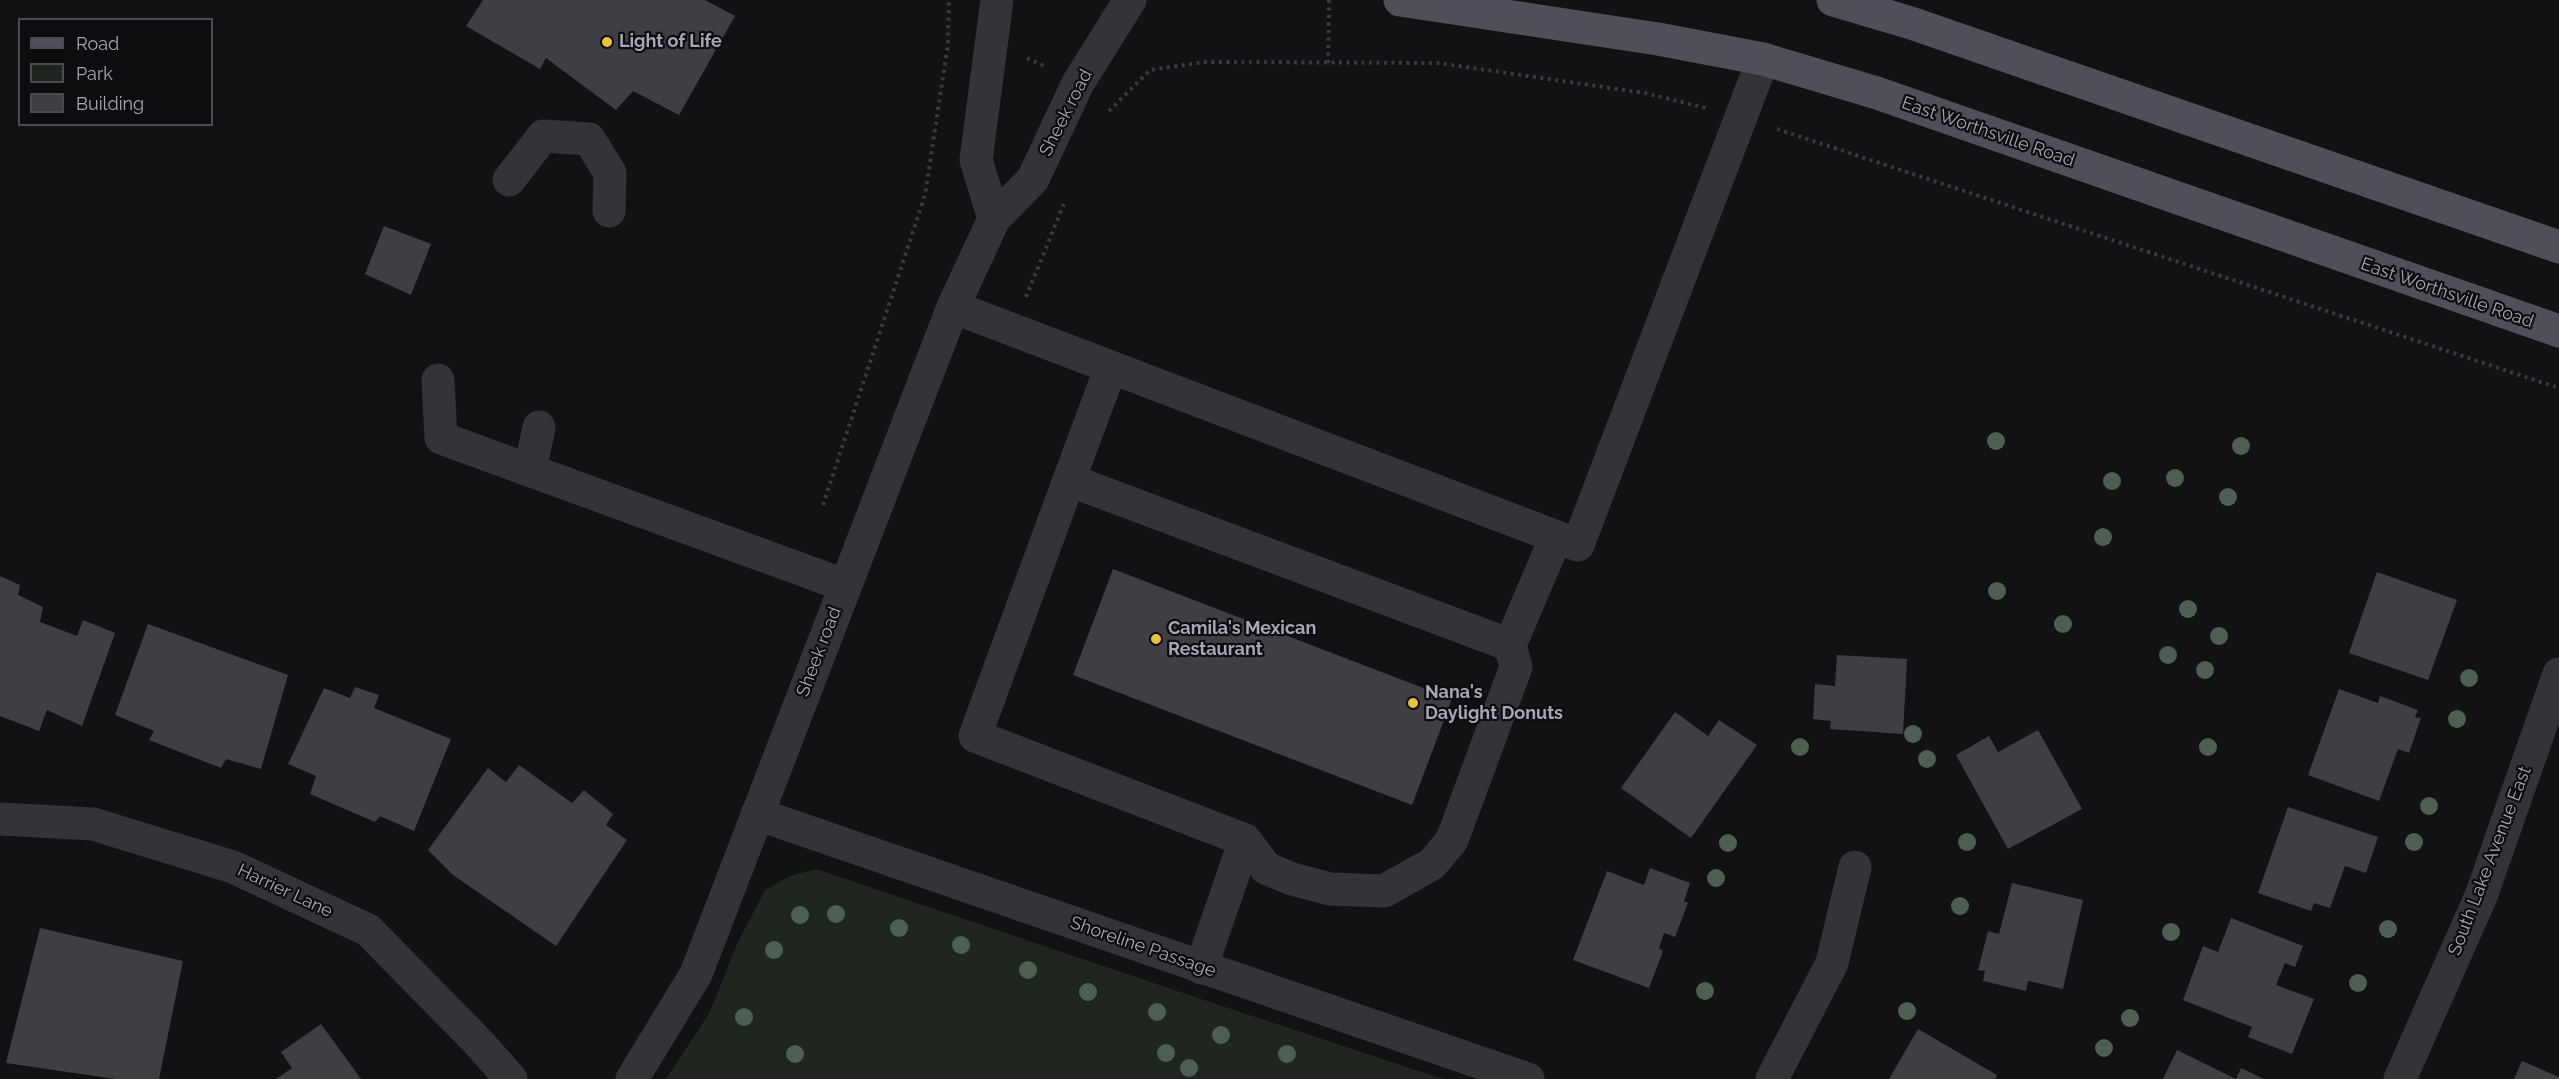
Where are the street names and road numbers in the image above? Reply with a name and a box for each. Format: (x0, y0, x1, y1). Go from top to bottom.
street label: Sheek road (1035, 66, 1097, 160)
street label: East Worthsville Road (1899, 92, 2077, 172)
street label: East Worthsville Road (2358, 253, 2536, 333)
street label: Sheek road (792, 604, 846, 700)
street label: South Lake Avenue East (2444, 763, 2536, 959)
street label: Harrier Lane (234, 860, 336, 922)
street label: Shoreline Passage (1067, 912, 1219, 982)

